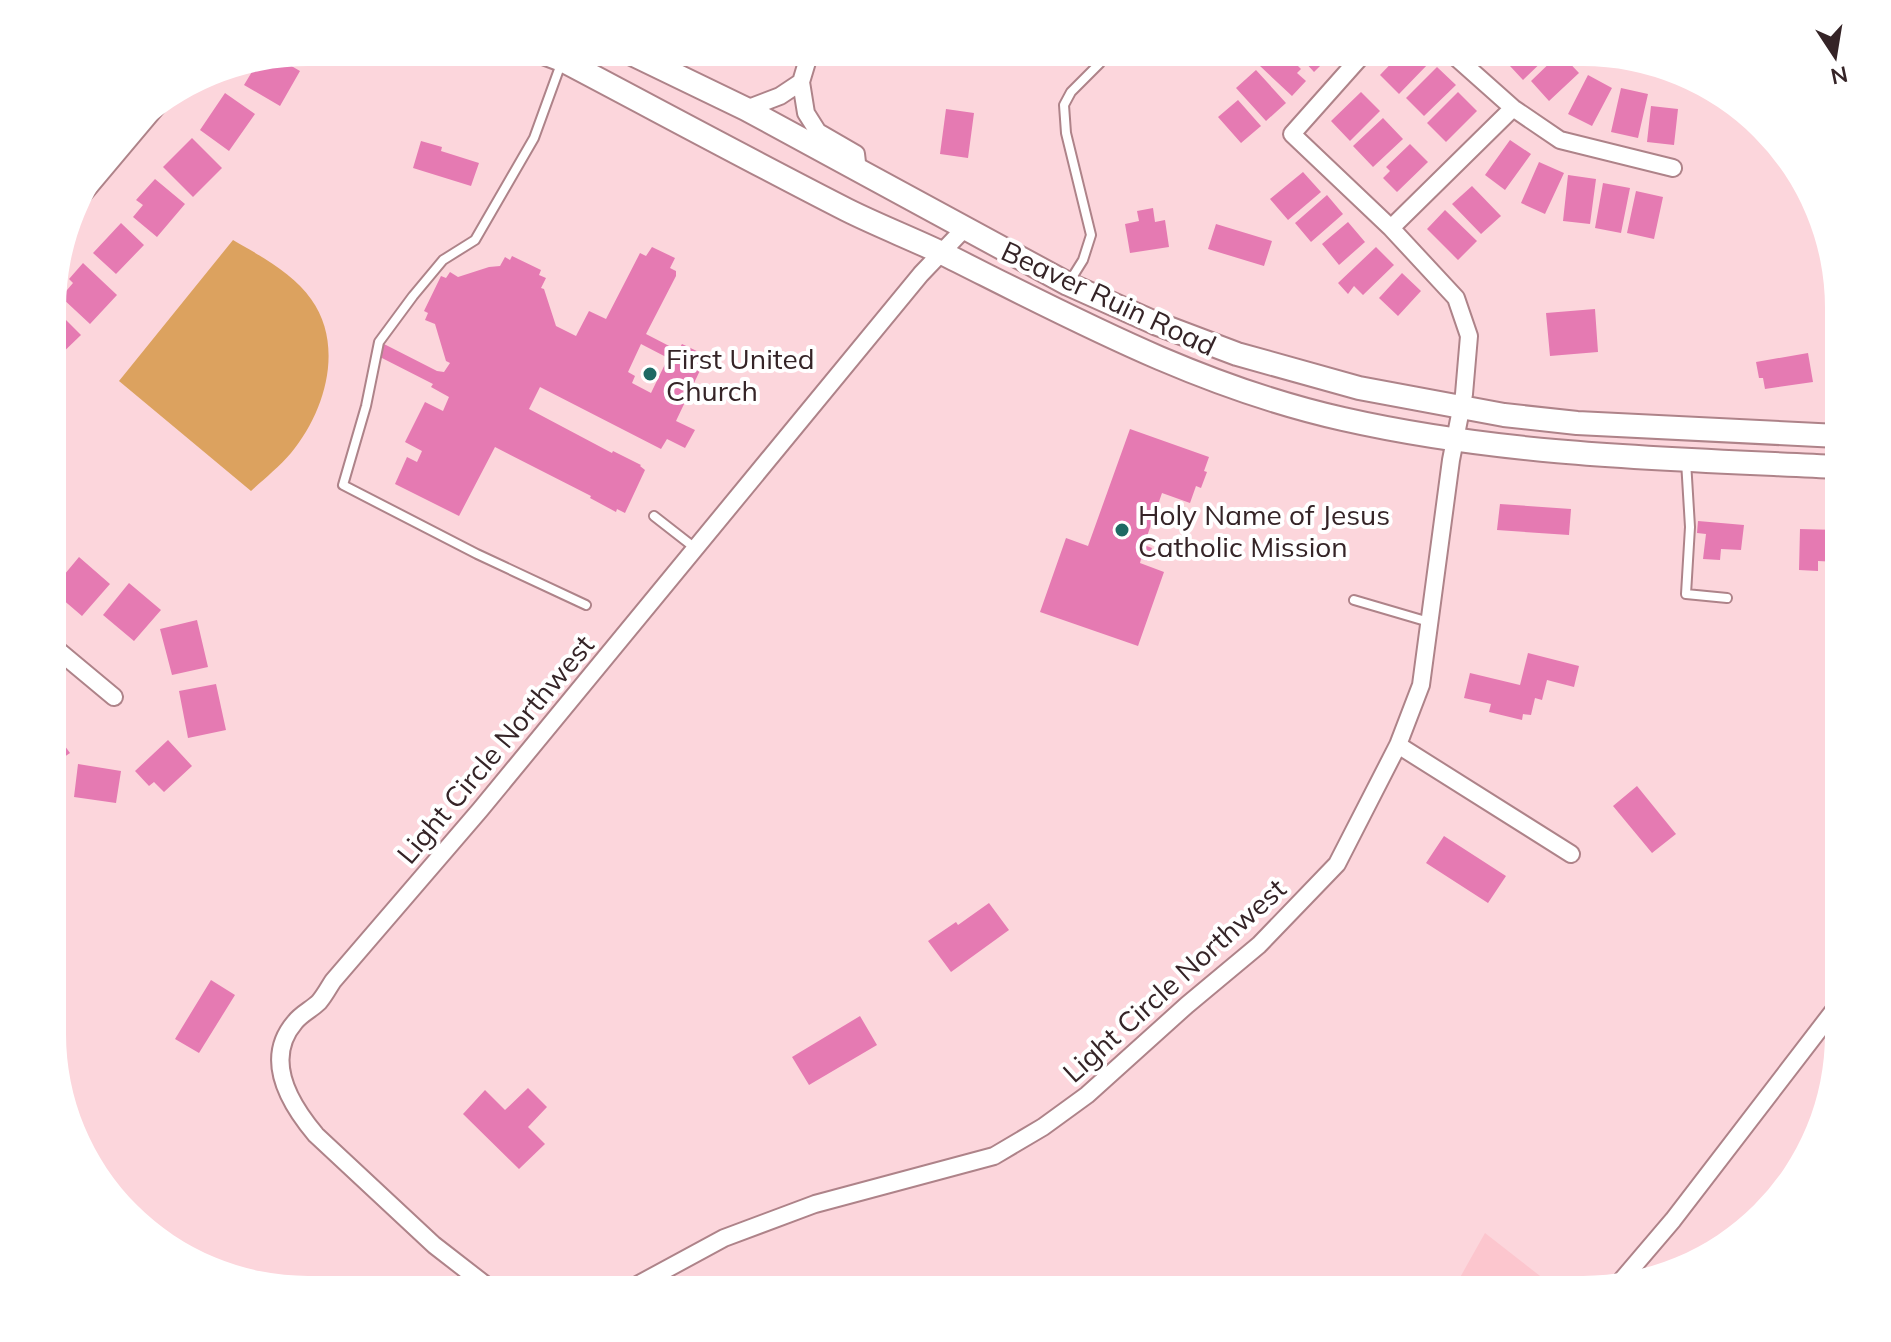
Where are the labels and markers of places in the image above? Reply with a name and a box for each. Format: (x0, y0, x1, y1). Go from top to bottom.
place label: First United Church (666, 341, 815, 408)
marker: First United Church (641, 365, 659, 383)
place label: Holy Name of Jesus Catholic Mission (1138, 497, 1390, 564)
marker: Holy Name of Jesus Catholic Mission (1113, 521, 1131, 539)

